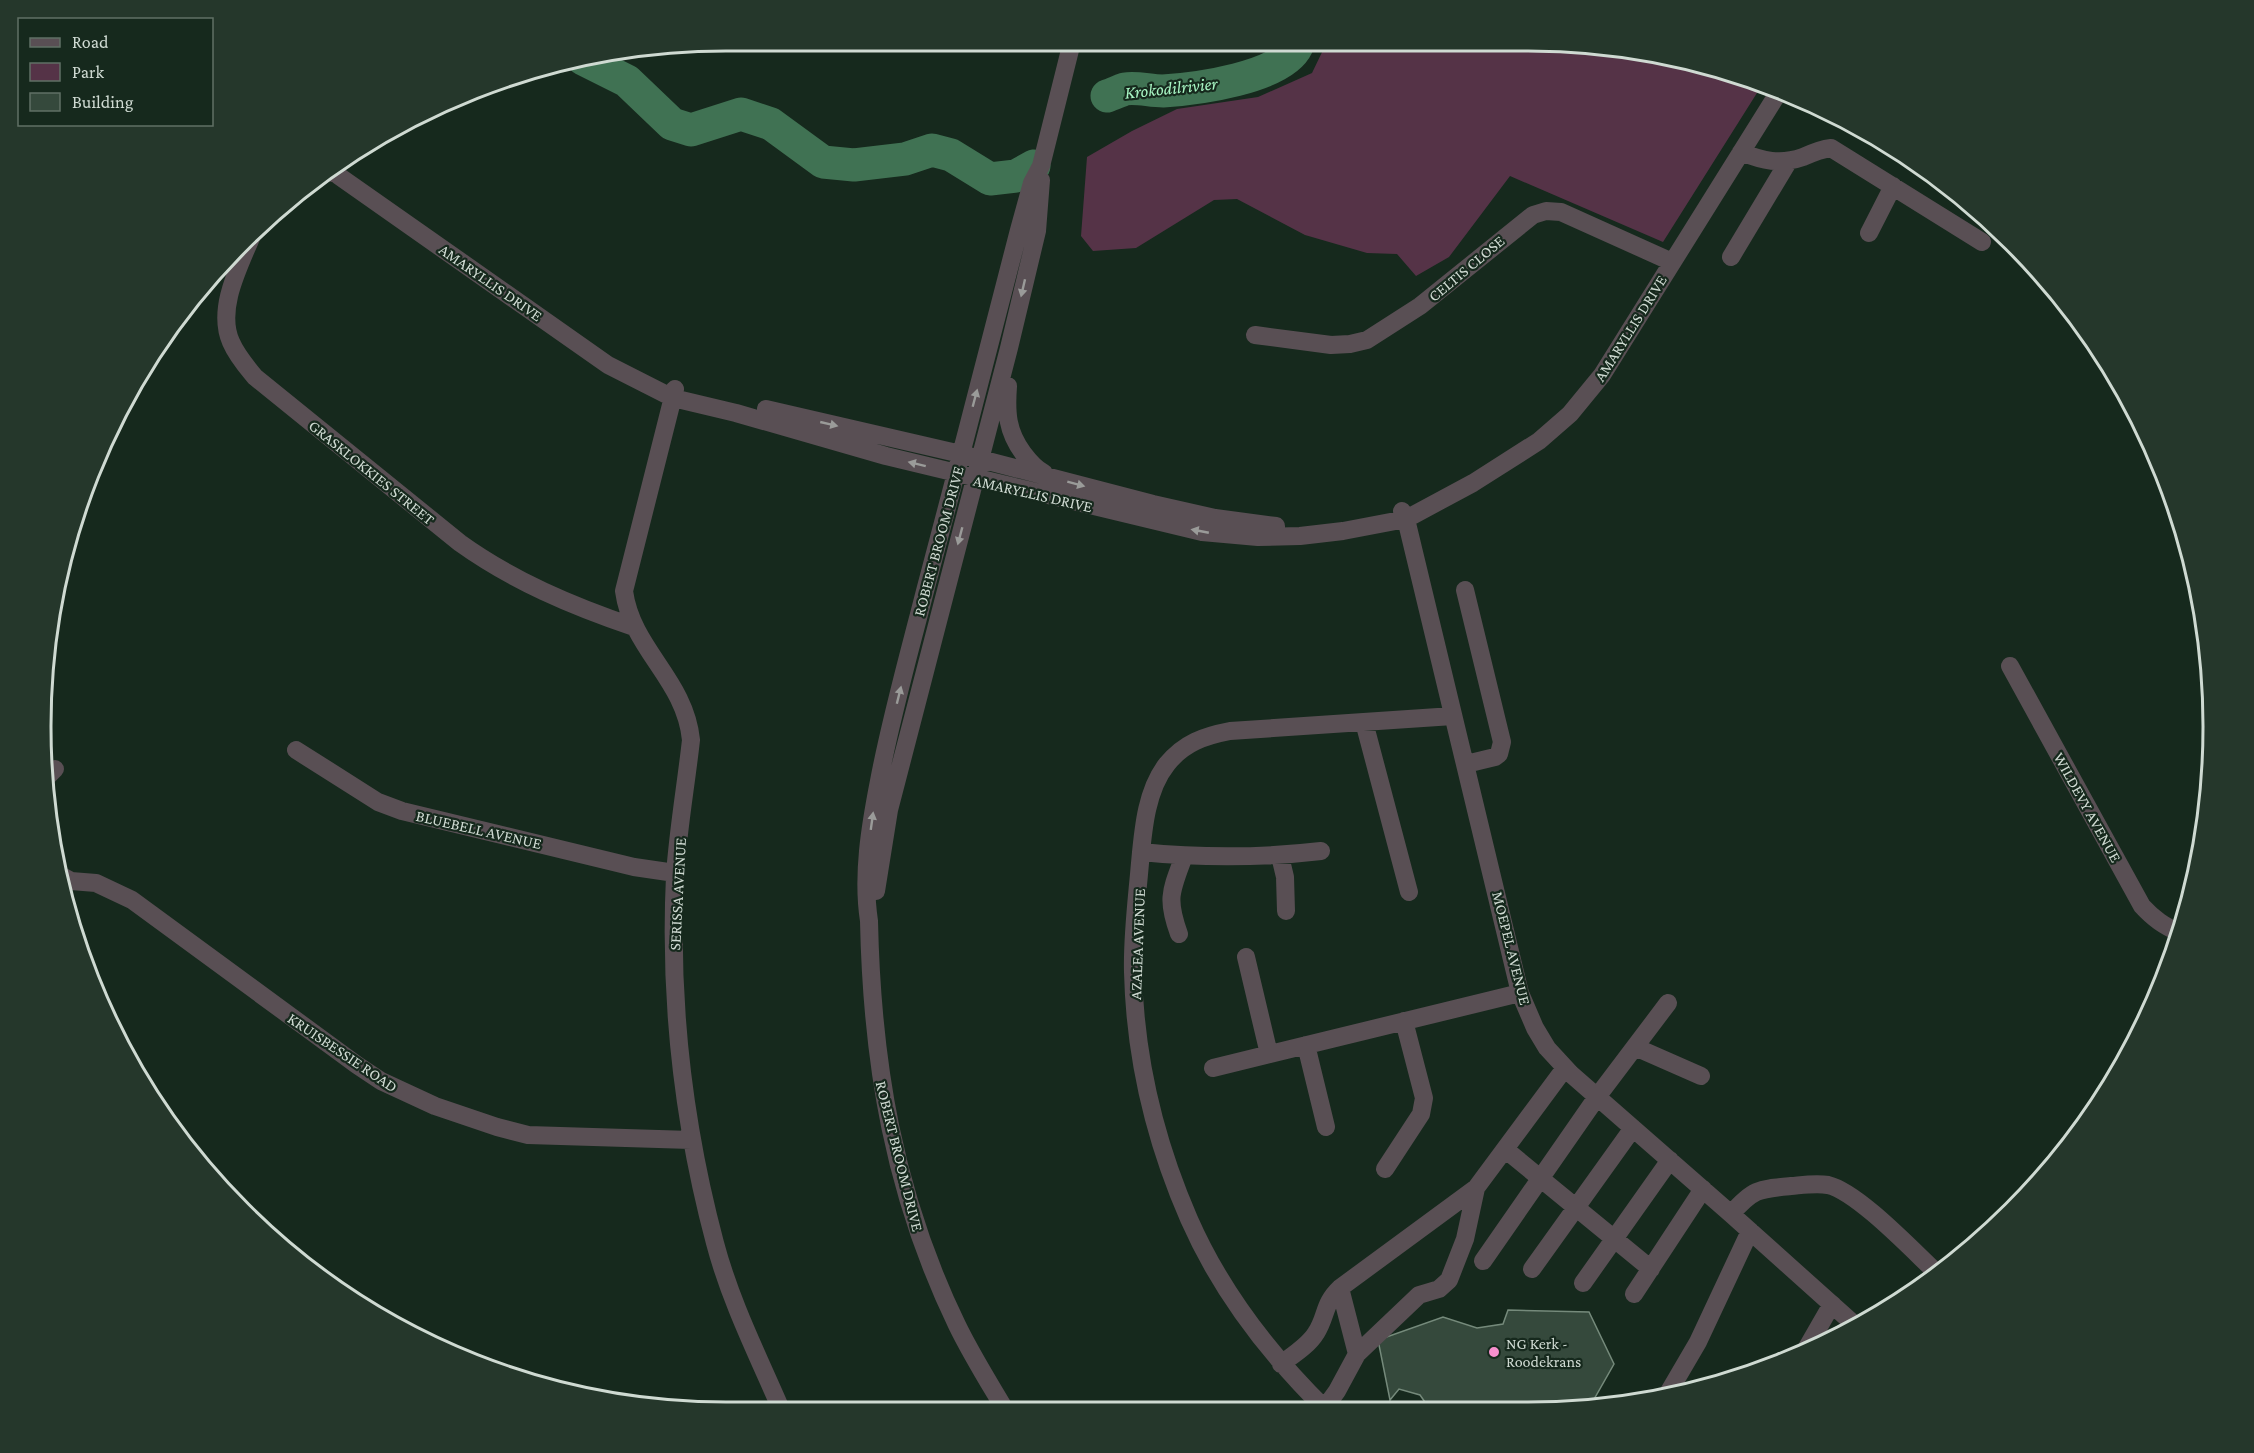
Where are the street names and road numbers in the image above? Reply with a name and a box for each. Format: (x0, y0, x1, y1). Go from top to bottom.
street label: CELTIS CLOSE (1425, 232, 1508, 305)
street label: AMARYLLIS DRIVE (436, 240, 546, 325)
street label: AMARYLLIS DRIVE (1591, 272, 1670, 384)
street label: GRASKLOKKIES STREET (306, 417, 438, 528)
street label: ROBERT BROOM DRIVE (910, 464, 967, 618)
street label: AMARYLLIS DRIVE (972, 471, 1094, 516)
street label: WILDEVY AVENUE (2050, 749, 2125, 865)
street label: BLUEBELL AVENUE (414, 807, 544, 852)
street label: SERISSA AVENUE (666, 837, 689, 951)
street label: AZALEA AVENUE (1127, 888, 1148, 1000)
street label: MOEPEL AVENUE (1489, 889, 1534, 1007)
street label: KRUISBESSIE ROAD (285, 1009, 401, 1095)
street label: ROBERT BROOM DRIVE (873, 1079, 927, 1233)

